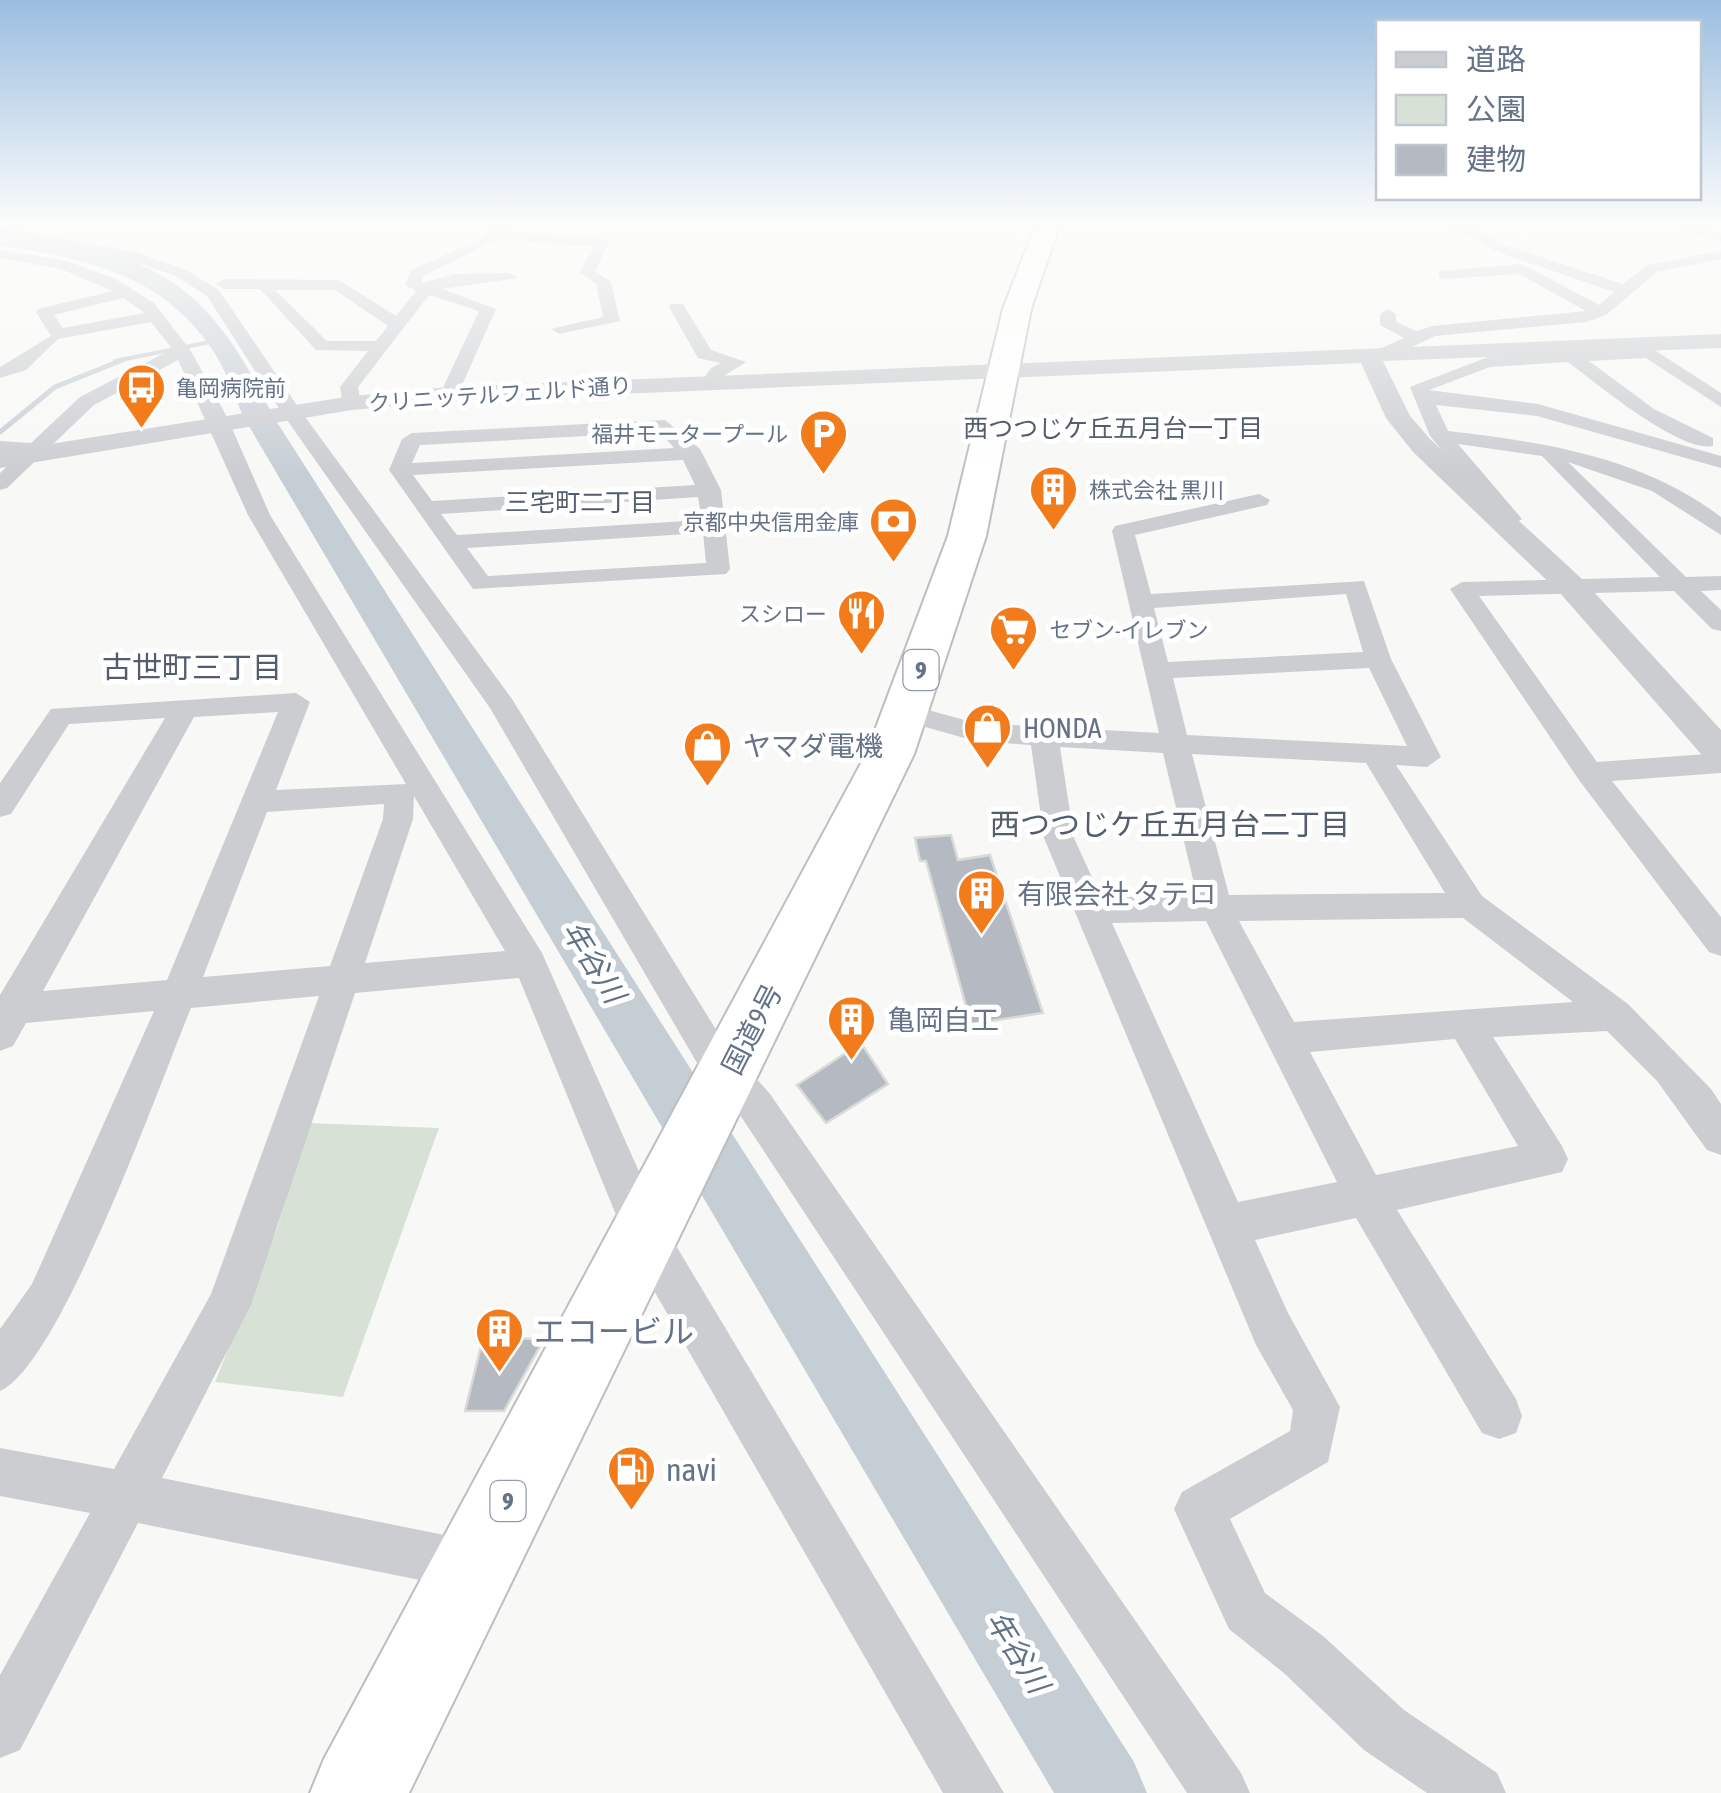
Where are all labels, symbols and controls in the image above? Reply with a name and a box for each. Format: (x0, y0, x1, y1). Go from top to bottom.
legend (1376, 20, 1701, 200)
text: 道路 (1466, 42, 1526, 76)
text: 公園 (1466, 92, 1526, 126)
text: 建物 (1466, 142, 1526, 176)
bus stop icon: 亀岡病院前 (115, 362, 167, 430)
street label: クリニッテルフェルド通り (367, 372, 633, 416)
place label: 亀岡病院前 (176, 375, 286, 401)
parking icon: 福井モータープール (797, 408, 849, 476)
district label: 西つつじケ丘五月台一丁目 (963, 414, 1263, 442)
place label: 福井モータープール (591, 421, 788, 447)
building icon: 株式会社 黒川 (1028, 464, 1080, 532)
place label: 株式会社 黒川 (1089, 477, 1224, 503)
district label: 三宅町二丁目 (505, 488, 655, 516)
bank icon: 京都中央信用金庫 (868, 496, 920, 564)
place label: 京都中央信用金庫 (683, 509, 859, 535)
restaurant icon: スシロー (836, 588, 888, 656)
place label: スシロー (739, 601, 827, 627)
supermarket icon: セブン-イレブン (988, 604, 1040, 672)
place label: セブン-イレブン (1049, 617, 1209, 643)
district label: 古世町三丁目 (102, 650, 282, 684)
road number: 9 (904, 650, 938, 690)
shop icon: HONDA (962, 702, 1014, 770)
place label: HONDA (1023, 712, 1102, 744)
shop icon: ヤマダ電機 (682, 720, 734, 788)
place label: ヤマダ電機 (743, 730, 883, 762)
district label: 西つつじケ丘五月台二丁目 (990, 807, 1350, 841)
building icon: 有限会社 タテロ (956, 868, 1008, 936)
place label: 有限会社 タテロ (1017, 878, 1217, 910)
water label: 年谷川 (556, 914, 634, 1011)
street label: 国道9号 (716, 978, 788, 1080)
building icon: 亀岡自工 (826, 994, 878, 1062)
place label: 亀岡自工 (887, 1004, 999, 1036)
building icon: エコービル (473, 1306, 525, 1374)
place label: エコービル (534, 1313, 694, 1350)
fuel station icon: navi (605, 1444, 657, 1512)
place label: navi (666, 1451, 717, 1488)
road number: 9 (490, 1481, 526, 1521)
water label: 年谷川 (980, 1604, 1058, 1701)

